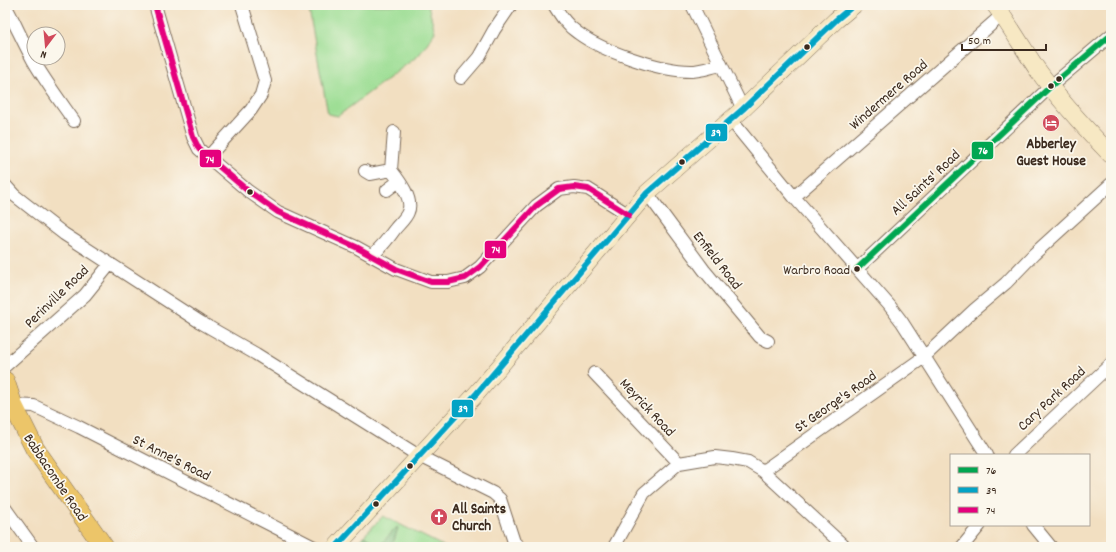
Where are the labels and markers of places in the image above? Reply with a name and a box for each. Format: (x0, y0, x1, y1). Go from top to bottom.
unlabelled marker (802, 42, 812, 52)
unlabelled marker (1054, 74, 1064, 84)
unlabelled marker (1046, 81, 1056, 91)
hotel icon: Abberley Guest House (1041, 113, 1061, 133)
place label: Abberley Guest House (1016, 134, 1086, 173)
unlabelled marker (677, 157, 687, 167)
unlabelled marker (245, 187, 255, 197)
place label: Warbro Road (783, 261, 850, 281)
marker: Warbro Road (852, 264, 862, 274)
unlabelled marker (405, 461, 415, 471)
unlabelled marker (371, 499, 381, 509)
place label: All Saints Church (452, 499, 506, 538)
church icon: All Saints Church (429, 507, 449, 527)

